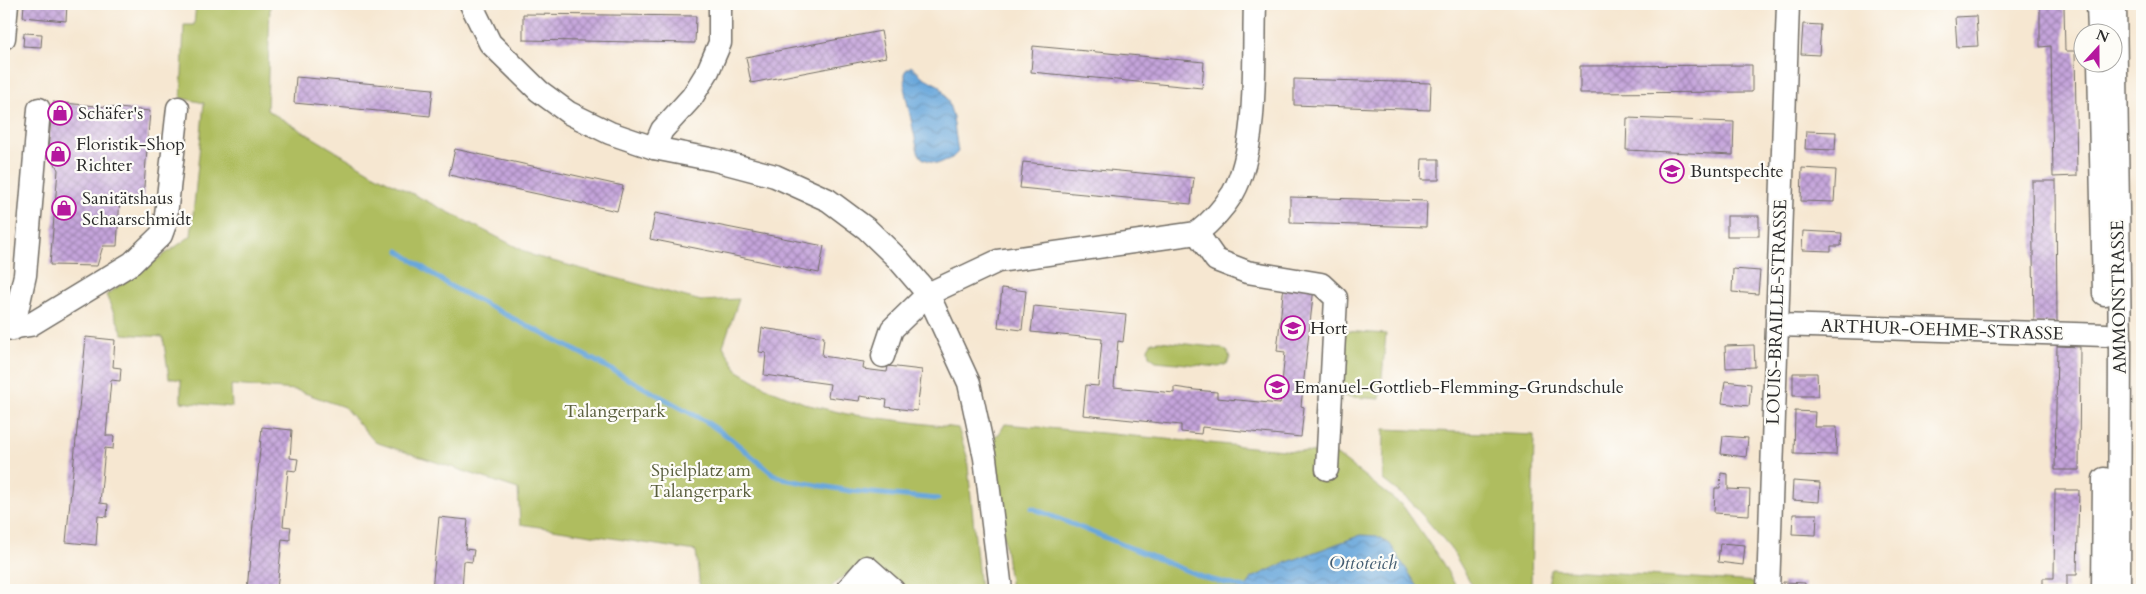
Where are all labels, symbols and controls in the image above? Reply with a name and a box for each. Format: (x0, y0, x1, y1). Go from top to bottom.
north arrow (2074, 22, 2124, 72)
text: N (2093, 25, 2112, 47)
shop icon: Schäfer's (47, 100, 73, 126)
place label: Schäfer's (78, 101, 143, 126)
place label: Floristik-Shop Richter (76, 132, 185, 178)
shop icon: Floristik-Shop Richter (45, 141, 71, 167)
school or university icon: Buntspechte (1659, 158, 1685, 184)
place label: Buntspechte (1690, 159, 1784, 184)
place label: Sanitätshaus Schaarschmidt (82, 186, 191, 232)
shop icon: Sanitätshaus Schaarschmidt (51, 195, 77, 221)
street label: LOUIS-BRAILLE-STRASSE (1761, 199, 1793, 425)
street label: AMMONSTRASSE (2105, 220, 2133, 374)
street label: ARTHUR-OEHME-STRASSE (1820, 313, 2064, 347)
school or university icon: Hort (1280, 315, 1306, 341)
place label: Hort (1310, 316, 1347, 341)
school or university icon: Emanuel-Gottlieb-Flemming-Grundschule (1264, 374, 1290, 400)
place label: Emanuel-Gottlieb-Flemming-Grundschule (1294, 375, 1624, 400)
park label: Talangerpark (564, 399, 666, 424)
park label: Spielplatz am Talangerpark (650, 458, 752, 504)
water label: Ottoteich (1329, 550, 1397, 576)

